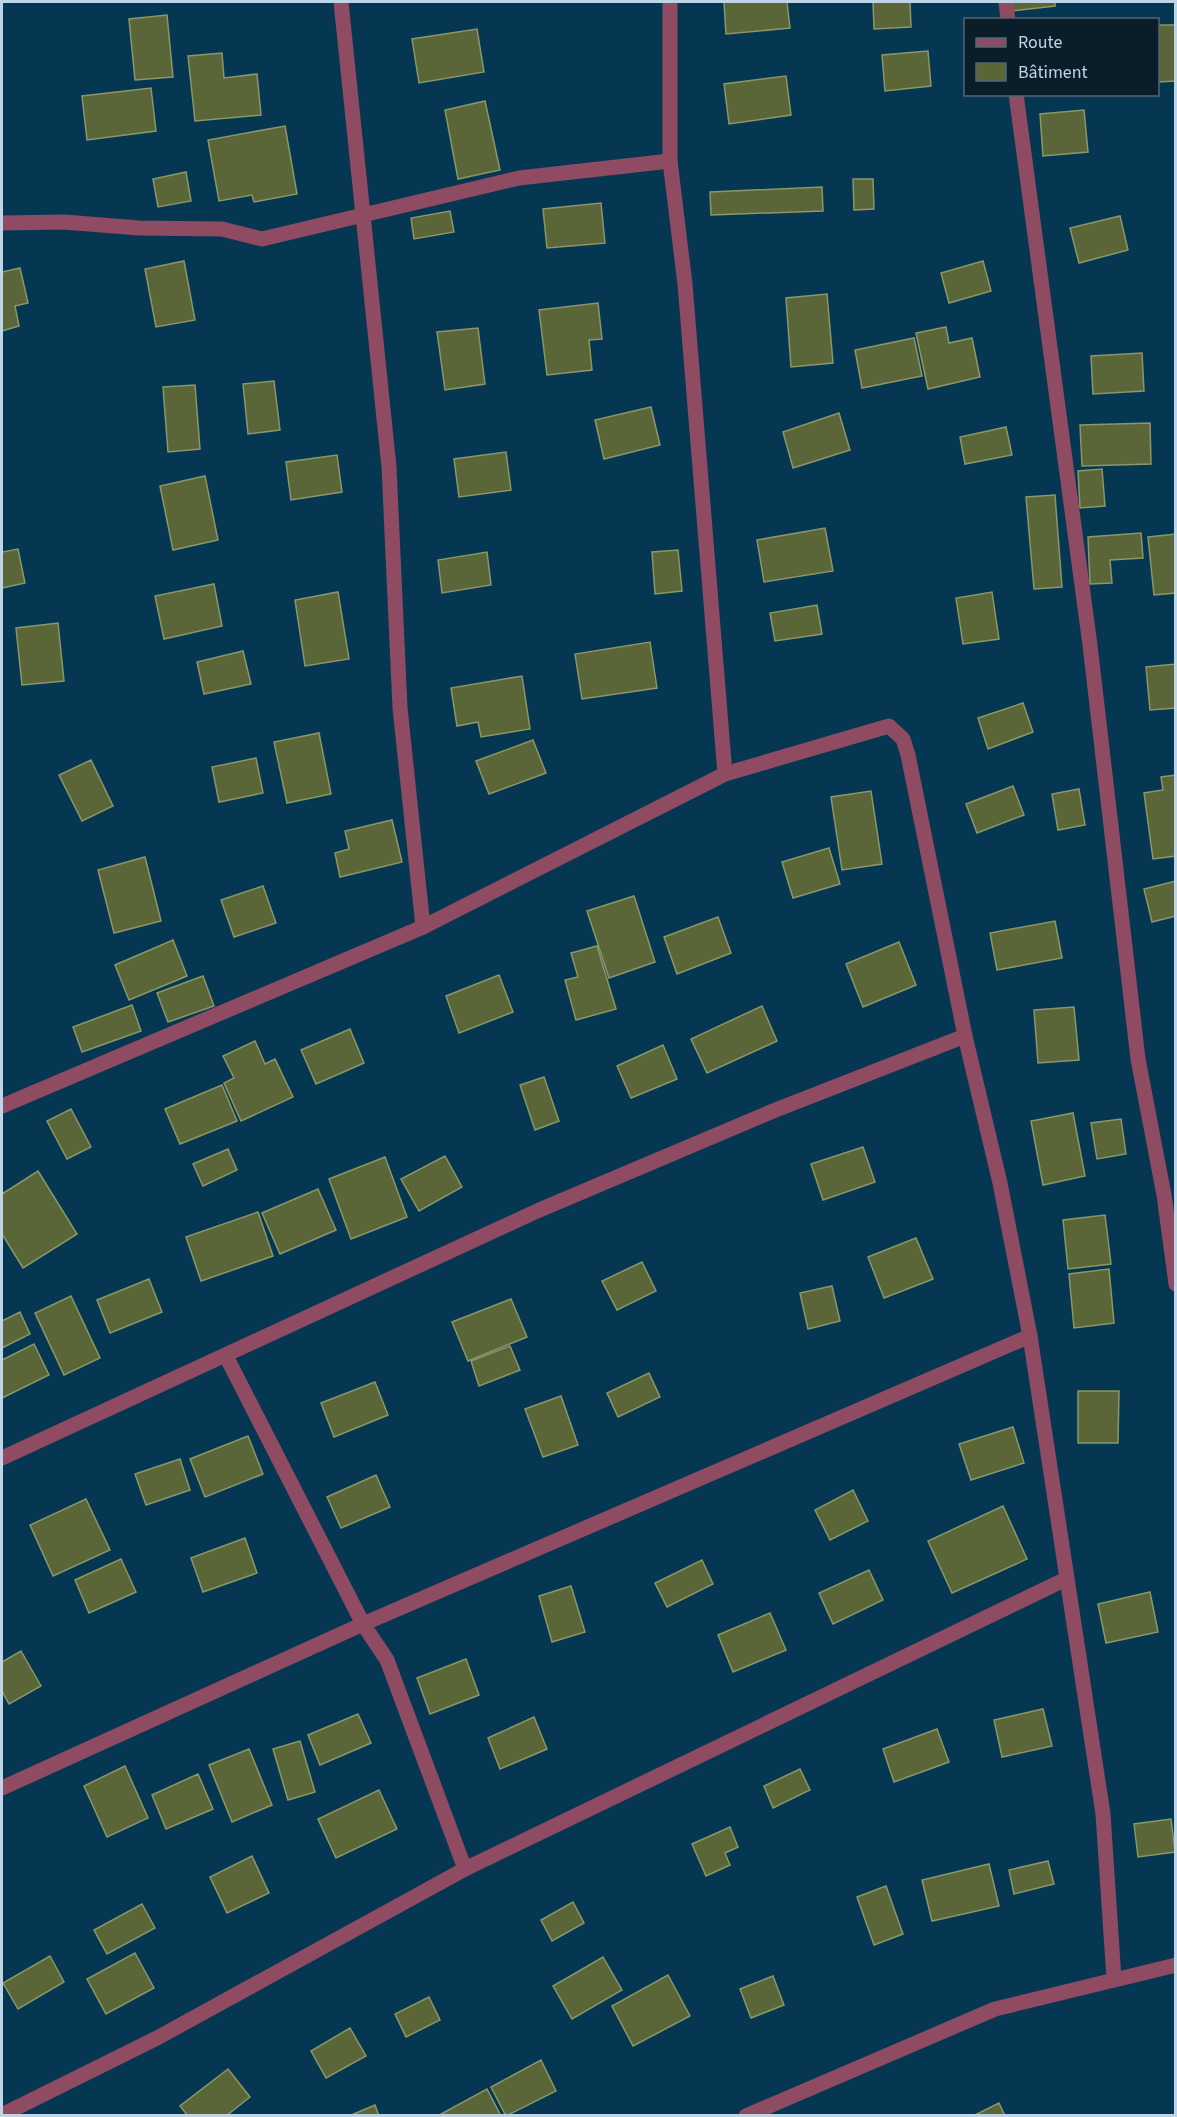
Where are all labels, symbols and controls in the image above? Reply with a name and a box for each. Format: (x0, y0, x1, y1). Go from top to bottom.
legend (964, 18, 1159, 96)
text: Route (1018, 30, 1062, 55)
text: Bâtiment (1018, 60, 1088, 85)

